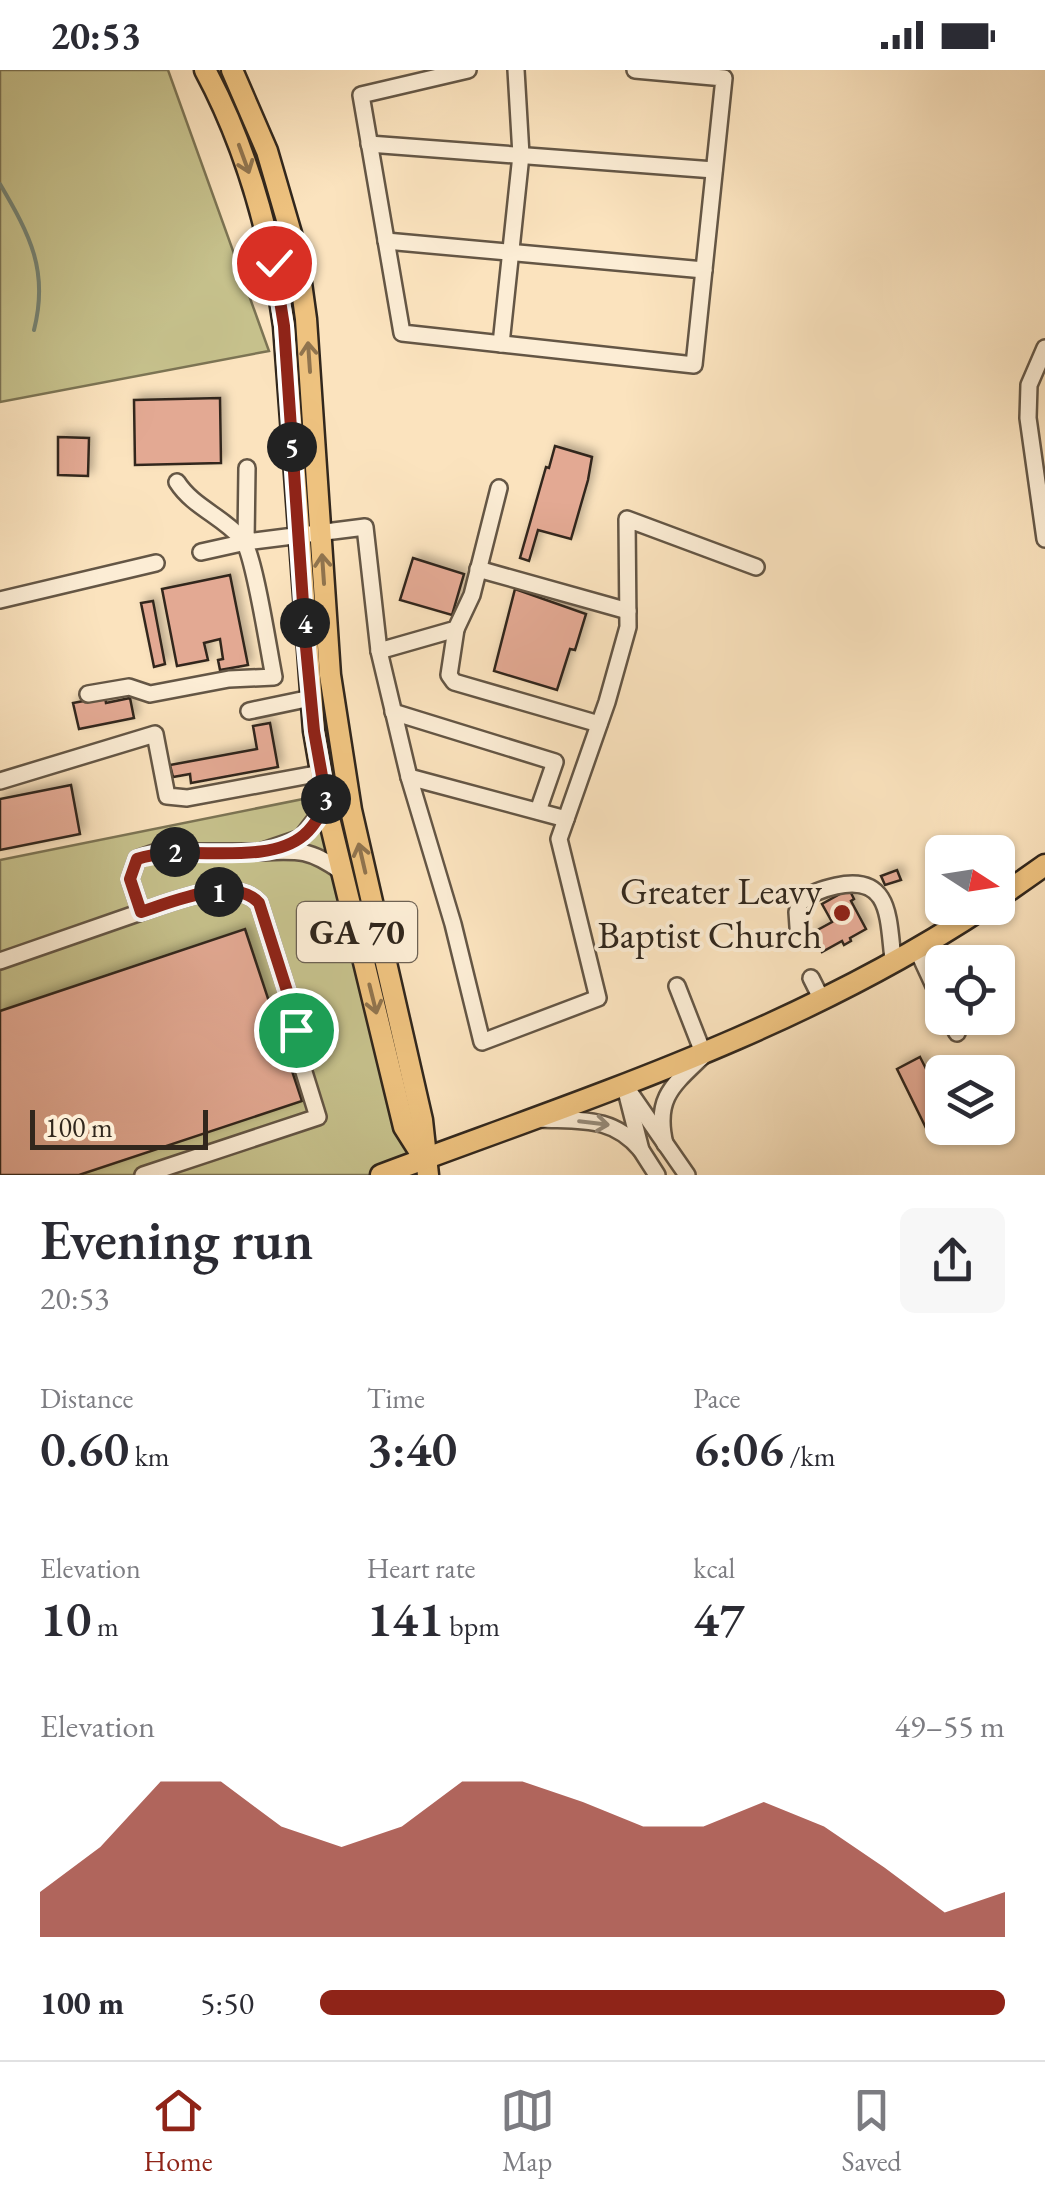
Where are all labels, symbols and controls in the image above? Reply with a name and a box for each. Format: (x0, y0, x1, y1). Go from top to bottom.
text: 20:53 (50, 11, 141, 60)
one-way arrow (236, 143, 254, 174)
pin (232, 221, 317, 306)
icon: check (247, 236, 302, 291)
one-way arrow (299, 342, 318, 374)
pin: 5 (267, 422, 317, 472)
text: 5 (285, 429, 299, 465)
one-way arrow (314, 553, 333, 586)
pin: 4 (280, 598, 330, 648)
text: 4 (298, 605, 312, 641)
pin: 3 (301, 774, 351, 824)
text: 3 (319, 781, 333, 817)
pin: 2 (150, 827, 200, 877)
text: 2 (168, 834, 182, 870)
north arrow (925, 835, 1015, 925)
map controls (925, 835, 1015, 1145)
one-way arrow (352, 843, 371, 875)
place label: Greater Leavy Baptist Church (597, 866, 822, 959)
pin: 1 (194, 867, 244, 917)
text: 1 (212, 874, 226, 910)
road number: GA 70 (297, 902, 417, 962)
marker: Greater Leavy Baptist Church (831, 902, 853, 924)
button: locate (925, 945, 1015, 1035)
one-way arrow (365, 982, 383, 1014)
pin (254, 988, 339, 1073)
icon: arrive (269, 1003, 324, 1058)
button: layers (925, 1055, 1015, 1145)
scale bar (30, 1105, 208, 1150)
text: 100 m (45, 1109, 113, 1145)
one-way arrow (578, 1114, 610, 1133)
text: Evening run (40, 1204, 313, 1275)
button: share (900, 1208, 1005, 1313)
text: 20:53 (40, 1277, 109, 1319)
text: Distance (40, 1380, 134, 1416)
text: Time (367, 1380, 425, 1416)
text: Pace (693, 1380, 740, 1416)
text: 0.60 (40, 1416, 129, 1481)
text: 3:40 (367, 1416, 457, 1481)
text: 6:06 (693, 1416, 784, 1481)
text: km (129, 1438, 170, 1474)
text: /km (784, 1438, 836, 1474)
text: Elevation (40, 1550, 141, 1586)
text: Heart rate (367, 1550, 475, 1586)
text: kcal (693, 1550, 735, 1586)
text: 10 (40, 1586, 91, 1651)
text: 141 (367, 1586, 444, 1651)
text: 47 (693, 1586, 745, 1651)
text: m (91, 1608, 119, 1644)
text: bpm (444, 1608, 500, 1644)
text: Elevation (40, 1705, 155, 1747)
text: 49–55 m (895, 1705, 1005, 1747)
text: 100 m (40, 1982, 124, 2024)
text: 5:50 (200, 1982, 254, 2024)
tab: Home (143, 2083, 213, 2179)
tab: Map (500, 2083, 555, 2179)
tab: Saved (842, 2083, 902, 2179)

